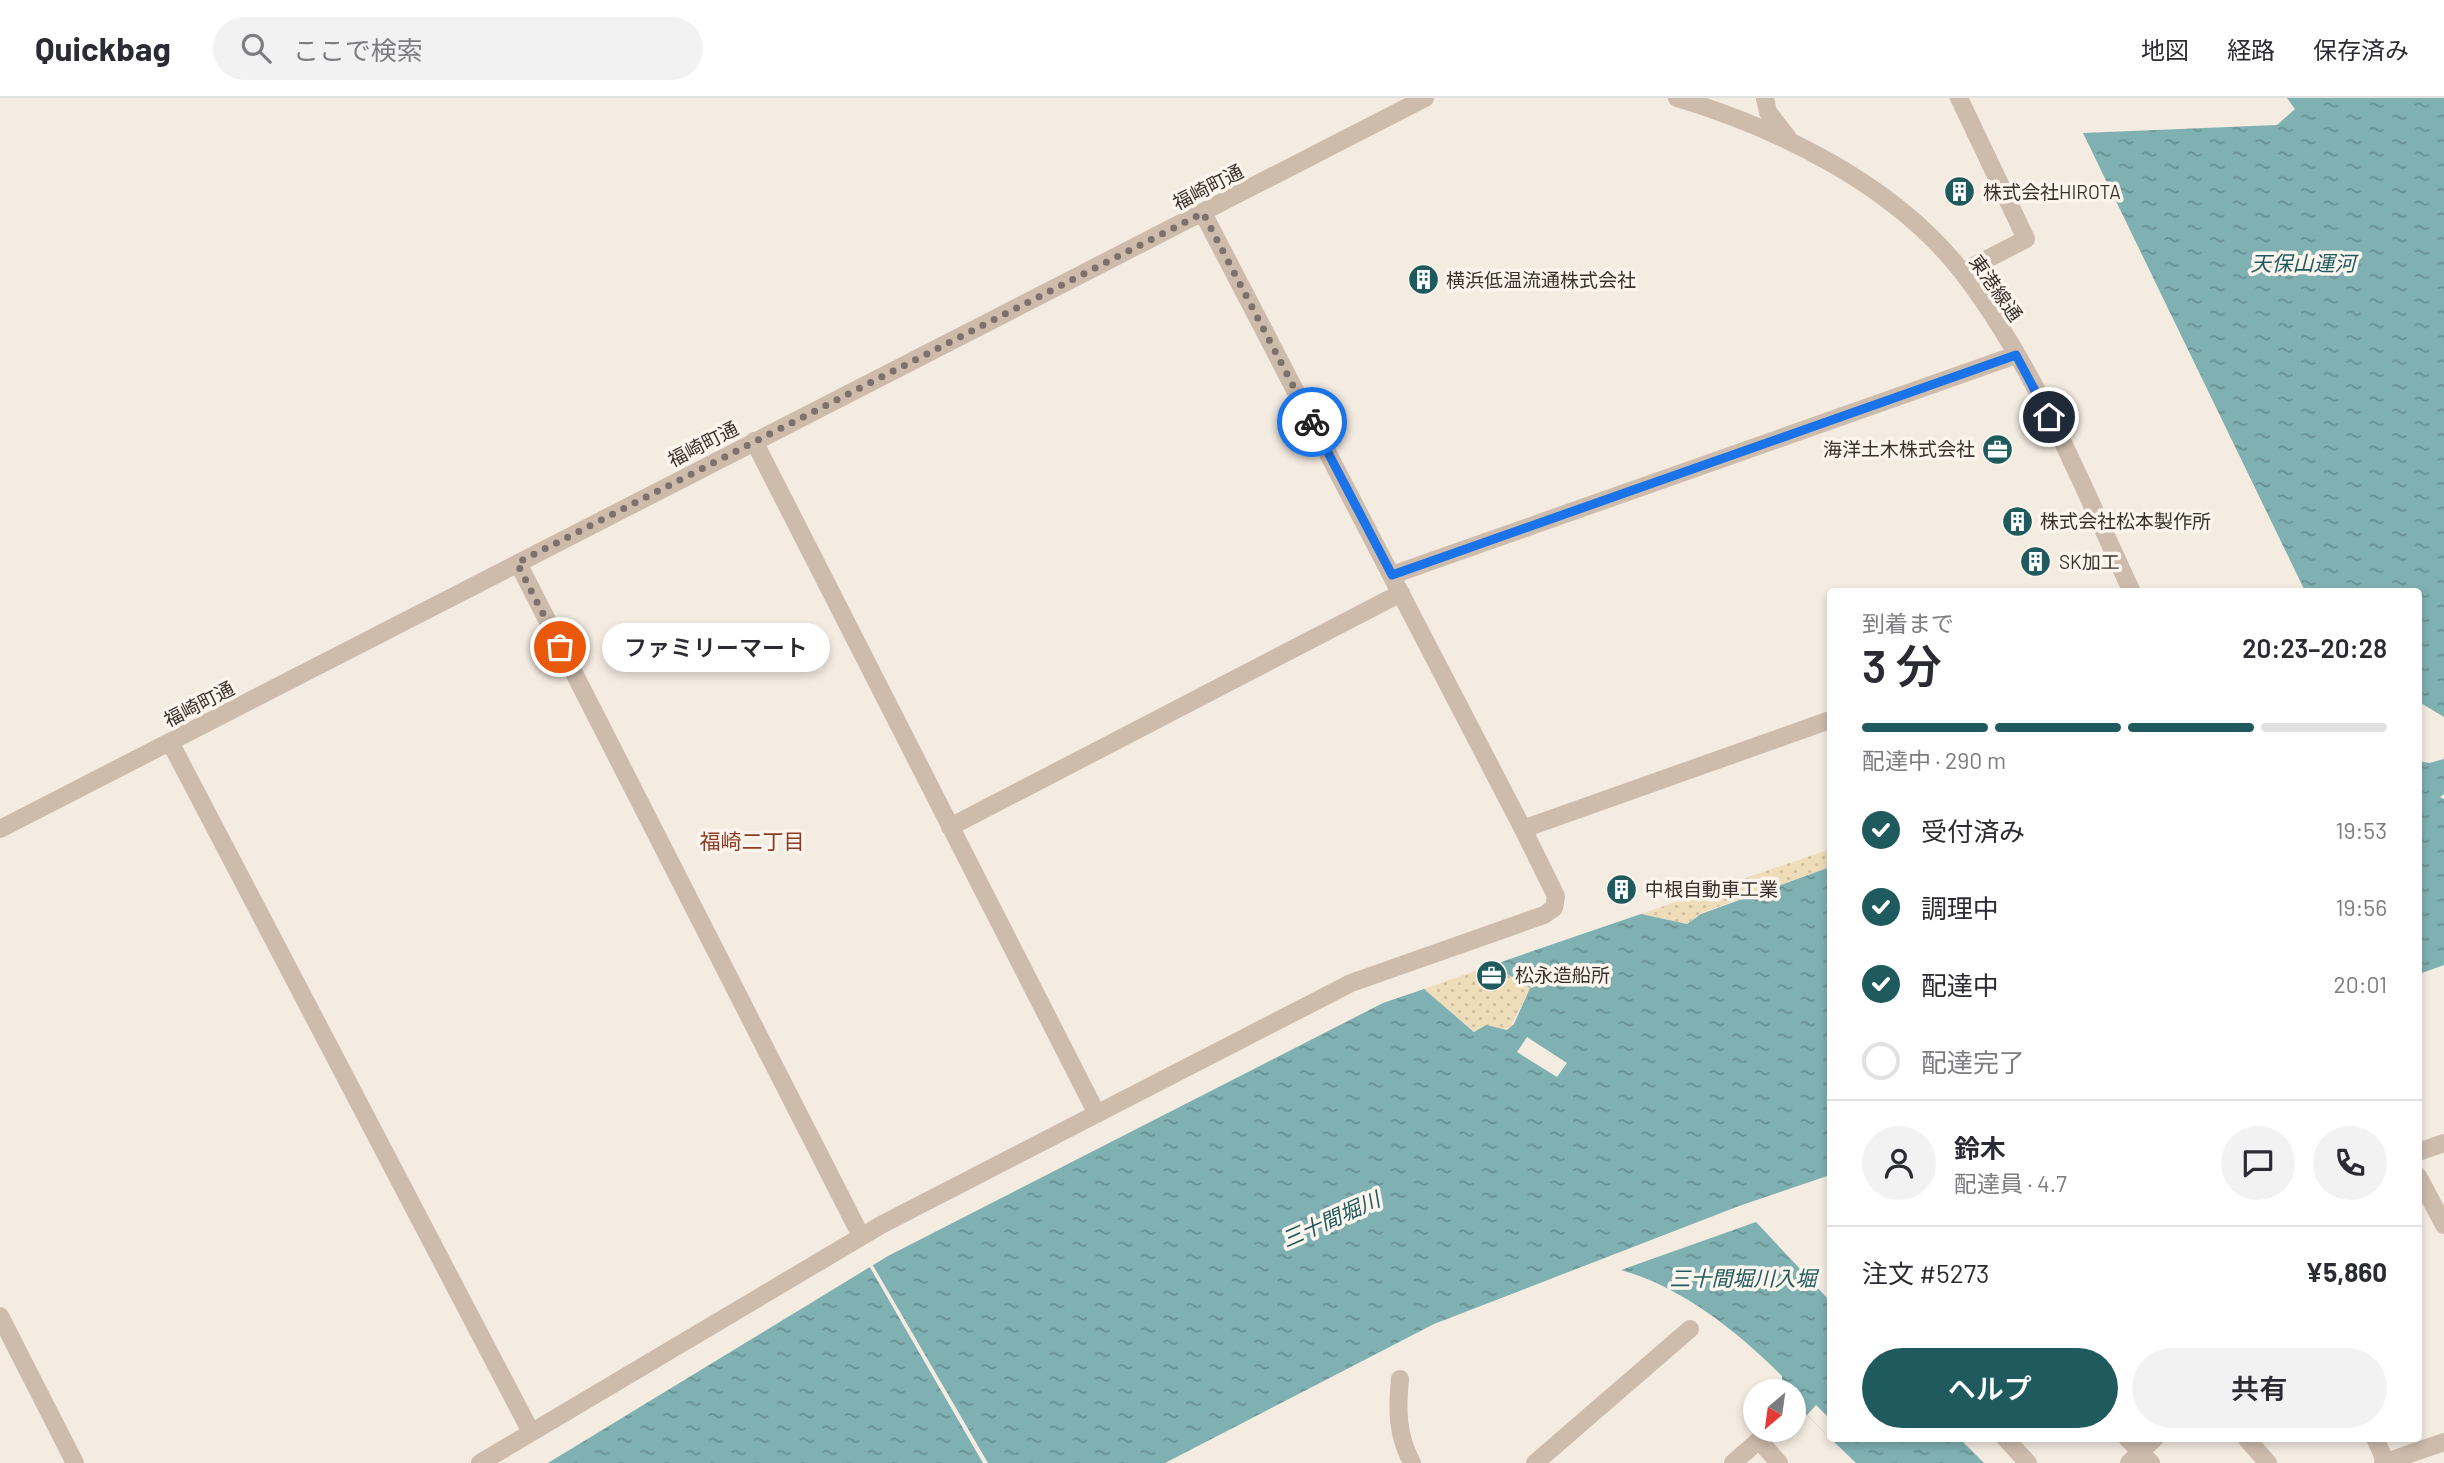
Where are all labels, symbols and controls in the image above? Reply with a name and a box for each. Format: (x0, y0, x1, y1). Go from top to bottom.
search box (213, 17, 703, 80)
text: Quickbag (35, 28, 171, 68)
icon: search (237, 29, 275, 67)
text: ここで検索 (293, 34, 423, 65)
text: 地図 (2141, 35, 2189, 64)
text: 経路 (2227, 35, 2275, 64)
text: 保存済み (2313, 35, 2409, 64)
street label: 福崎町通 (1169, 159, 1247, 214)
building icon: 株式会社HIROTA (1943, 175, 1977, 209)
place label: 株式会社HIROTA (1983, 180, 2121, 203)
street label: 東港線通 (1965, 250, 2028, 325)
water label: 天保山運河 (2251, 250, 2359, 275)
building icon: 横浜低温流通株式会社 (1406, 263, 1440, 297)
place label: 横浜低温流通株式会社 (1446, 268, 1636, 291)
courier (1277, 387, 1347, 457)
pin (2019, 387, 2079, 447)
icon: home (2030, 398, 2068, 436)
icon: bike (1293, 403, 1331, 441)
street label: 福崎町通 (664, 416, 742, 471)
office icon: 海洋土木株式会社 (1981, 432, 2015, 466)
place label: 海洋土木株式会社 (1823, 437, 1975, 460)
building icon: 株式会社松本製作所 (2000, 504, 2034, 538)
place label: 株式会社松本製作所 (2040, 509, 2211, 532)
building icon: SK加工 (2019, 545, 2053, 579)
place label: SK加工 (2059, 550, 2120, 573)
text: 到着まで (1862, 609, 1954, 637)
pin (530, 617, 590, 677)
callout: ファミリーマート (602, 622, 830, 672)
icon: bag (541, 628, 579, 666)
text: 20:23–20:28 (2242, 632, 2387, 663)
text: ファミリーマート (624, 633, 808, 661)
text: 3 分 (1862, 637, 1942, 692)
street label: 福崎町通 (160, 676, 238, 731)
text: 配達中 · 290 m (1862, 746, 2006, 774)
icon: check (1862, 811, 1900, 849)
text: 受付済み (1921, 815, 2025, 846)
text: 19:53 (2336, 816, 2387, 844)
district label: 福崎二丁目 (700, 828, 805, 853)
building icon: 中根自動車工業 (1605, 872, 1639, 906)
place label: 中根自動車工業 (1645, 877, 1778, 900)
icon: check (1862, 888, 1900, 926)
text: 調理中 (1921, 892, 1999, 923)
text: 19:56 (2336, 893, 2387, 921)
office icon: 松永造船所 (1475, 958, 1509, 992)
place label: 松永造船所 (1515, 963, 1610, 986)
icon: check (1862, 965, 1900, 1003)
text: 配達中 (1921, 969, 1999, 1000)
text: 20:01 (2333, 970, 2387, 998)
text: 配達完了 (1921, 1046, 2025, 1077)
button: person (1862, 1126, 1936, 1200)
button: chat (2221, 1126, 2295, 1200)
button: phone (2313, 1126, 2387, 1200)
text: 鈴木 (1954, 1132, 2006, 1163)
text: 配達員 · 4.7 (1954, 1169, 2067, 1197)
water label: 三十間堀川 (1277, 1185, 1385, 1251)
text: ¥5,860 (2305, 1256, 2387, 1287)
text: 注文 #5273 (1862, 1257, 1989, 1288)
water label: 三十間堀川入堀 (1670, 1265, 1819, 1290)
button: ヘルプ (1862, 1348, 2118, 1428)
button: 共有 (2132, 1348, 2387, 1428)
north arrow (1743, 1379, 1806, 1442)
map controls (1743, 1379, 1806, 1442)

